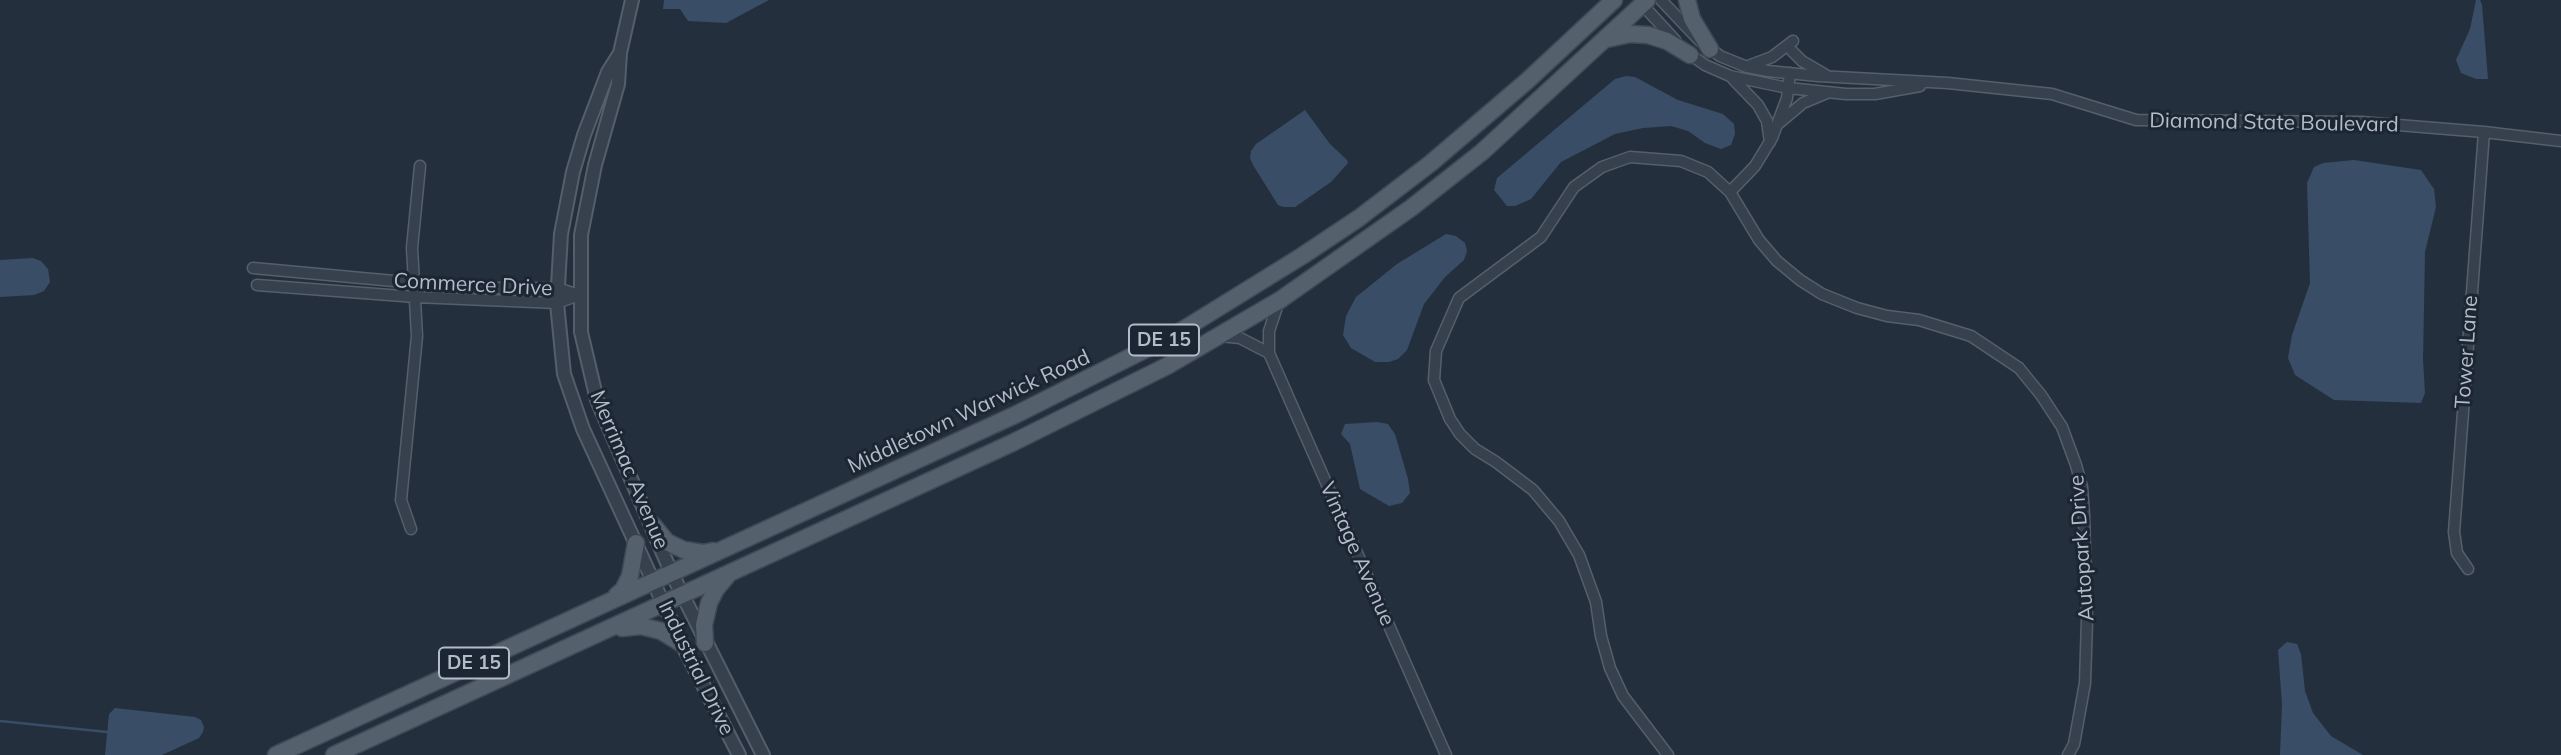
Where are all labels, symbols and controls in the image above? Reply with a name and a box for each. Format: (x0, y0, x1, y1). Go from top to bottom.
street label: Diamond State Boulevard (2149, 108, 2399, 138)
street label: Commerce Drive (393, 268, 553, 302)
street label: Tower Lane (2450, 295, 2484, 409)
road number: DE 15 (1129, 324, 1199, 356)
street label: Middletown Warwick Road (844, 345, 1094, 479)
street label: Merrimac Avenue (584, 387, 674, 553)
street label: Autopark Drive (2064, 474, 2100, 622)
street label: Vintage Avenue (1314, 478, 1400, 630)
street label: Industrial Drive (653, 597, 739, 739)
road number: DE 15 (439, 648, 509, 678)

